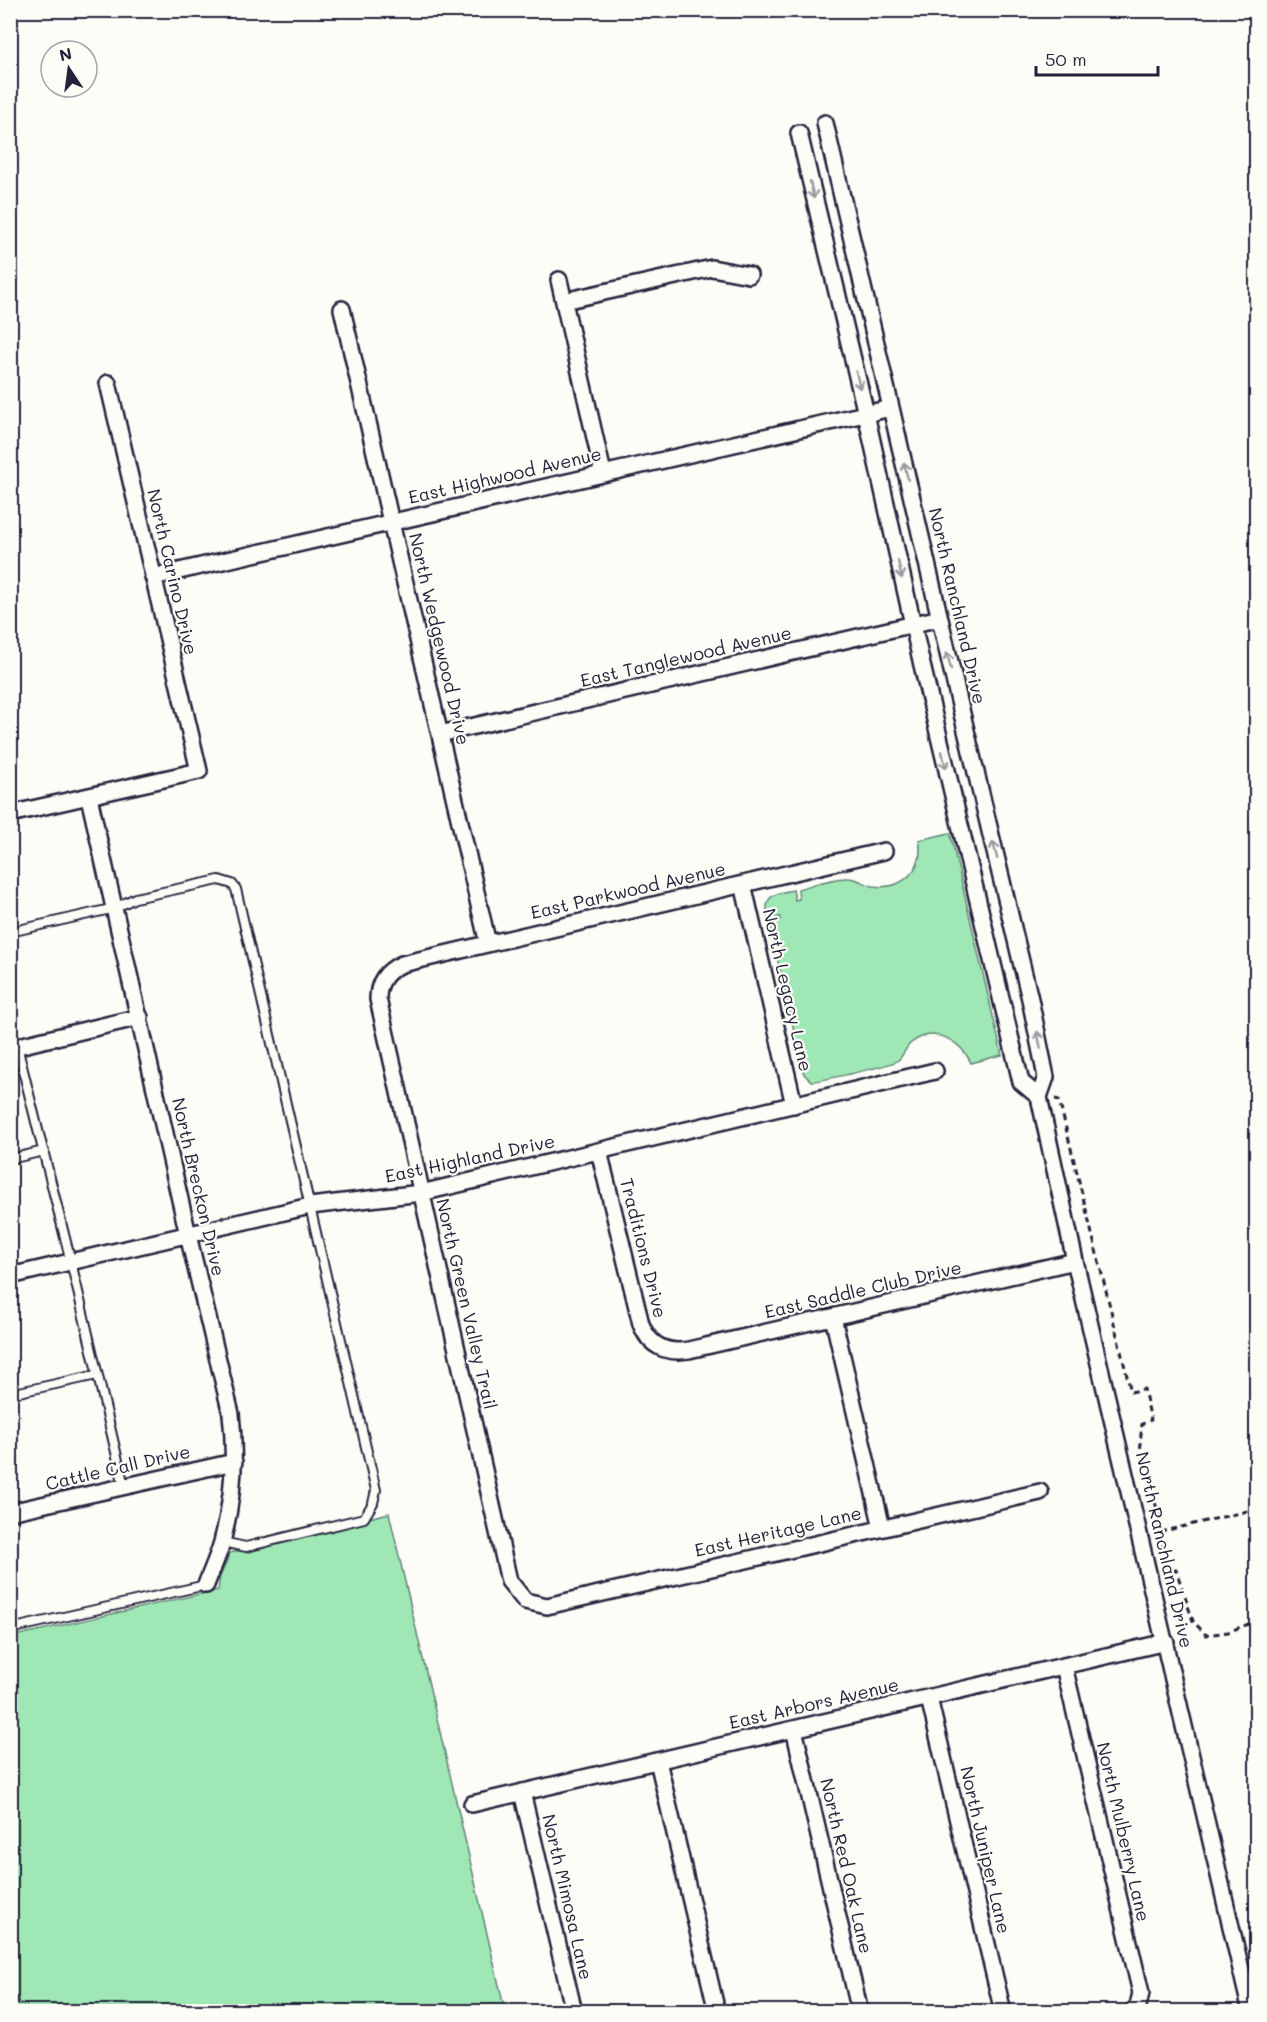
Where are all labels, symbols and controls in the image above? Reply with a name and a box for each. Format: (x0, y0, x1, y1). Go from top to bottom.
north arrow (39, 39, 99, 99)
scale bar (1036, 39, 1158, 77)
text: N (57, 42, 74, 65)
text: 50 m (1045, 47, 1087, 71)
one-way arrow (807, 180, 819, 199)
one-way arrow (852, 370, 864, 389)
street label: East Highwood Avenue (406, 441, 604, 509)
one-way arrow (900, 461, 911, 481)
street label: North Carino Drive (142, 487, 204, 657)
street label: North Ranchland Drive (924, 505, 992, 706)
street label: North Wedgewood Drive (404, 530, 476, 747)
one-way arrow (895, 560, 907, 579)
street label: East Tanglewood Avenue (578, 620, 794, 692)
one-way arrow (943, 652, 955, 671)
one-way arrow (939, 750, 951, 769)
one-way arrow (988, 841, 1000, 860)
street label: East Parkwood Avenue (528, 856, 728, 924)
street label: North Legacy Lane (758, 906, 818, 1074)
one-way arrow (1033, 1031, 1044, 1051)
street label: North Breckon Drive (167, 1095, 231, 1278)
street label: East Highland Drive (383, 1128, 557, 1188)
street label: Traditions Drive (615, 1175, 673, 1320)
street label: North Green Valley Trail (431, 1196, 503, 1412)
street label: East Saddle Club Drive (762, 1255, 964, 1323)
street label: Cattle Call Drive (43, 1439, 192, 1495)
street label: North Ranchland Drive (1131, 1449, 1199, 1650)
street label: East Heritage Lane (692, 1500, 864, 1562)
street label: East Arbors Avenue (727, 1672, 901, 1734)
street label: North Mulberry Lane (1092, 1740, 1156, 1924)
street label: North Juniper Lane (955, 1764, 1017, 1936)
street label: North Red Oak Lane (815, 1776, 879, 1956)
street label: North Mimosa Lane (537, 1812, 599, 1982)

